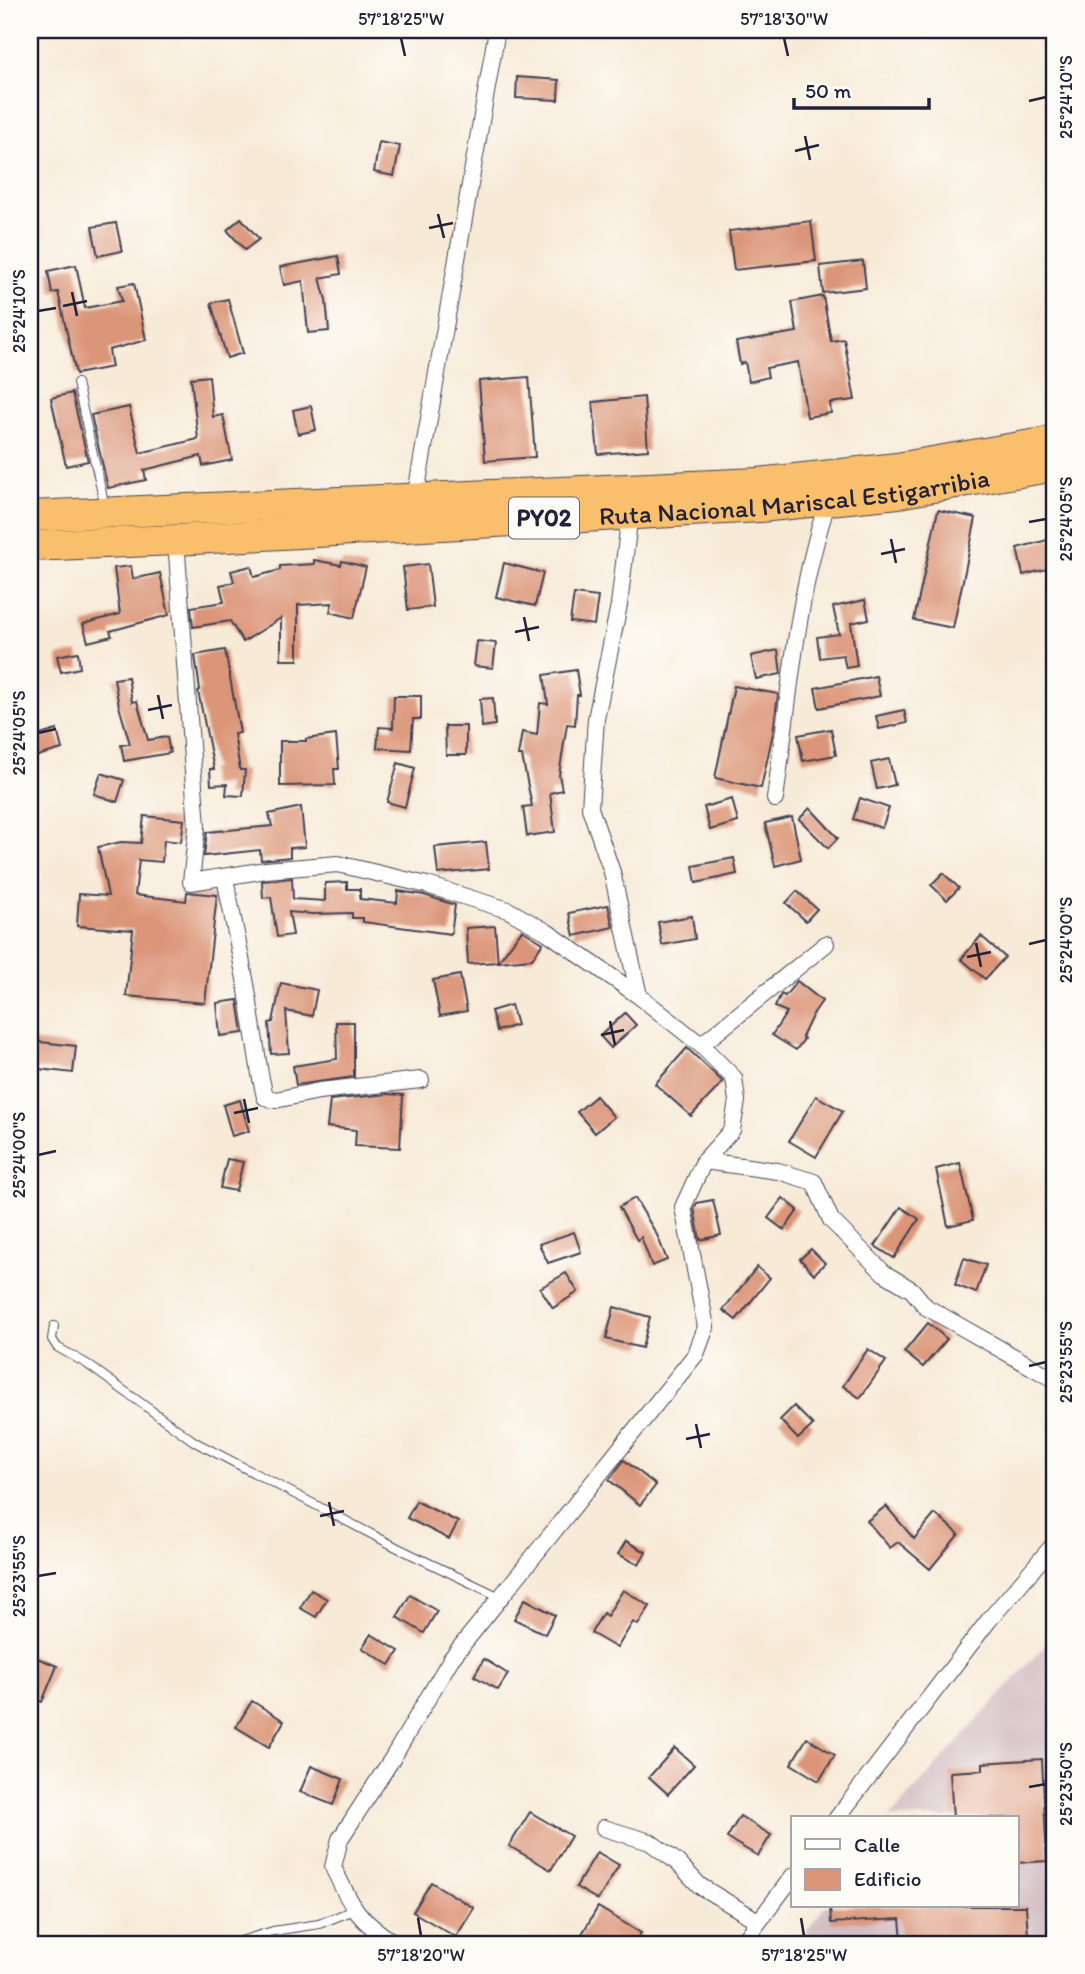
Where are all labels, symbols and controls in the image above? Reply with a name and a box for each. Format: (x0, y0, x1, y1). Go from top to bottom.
text: 57°18'25"W (358, 8, 444, 30)
text: 57°18'30"W (740, 8, 828, 30)
text: 25°24'10"S (1055, 55, 1077, 139)
scale bar (794, 66, 929, 110)
text: 50 m (805, 78, 852, 103)
text: 25°24'10"S (8, 269, 30, 353)
street label: Ruta Nacional Mariscal Estigarribia (598, 462, 992, 532)
text: 25°24'05"S (1055, 476, 1077, 562)
road number: PY02 (509, 498, 579, 538)
text: 25°24'05"S (8, 690, 30, 776)
text: 25°24'00"S (1055, 897, 1077, 983)
text: 25°24'00"S (8, 1112, 30, 1198)
text: 25°23'55"S (1055, 1321, 1077, 1403)
text: 25°23'55"S (8, 1535, 30, 1617)
text: 25°23'50"S (1055, 1742, 1077, 1826)
legend (791, 1816, 1018, 1908)
text: Calle (854, 1832, 900, 1857)
text: Edificio (854, 1866, 922, 1891)
text: 57°18'20"W (377, 1944, 465, 1966)
text: 57°18'25"W (761, 1944, 847, 1966)

